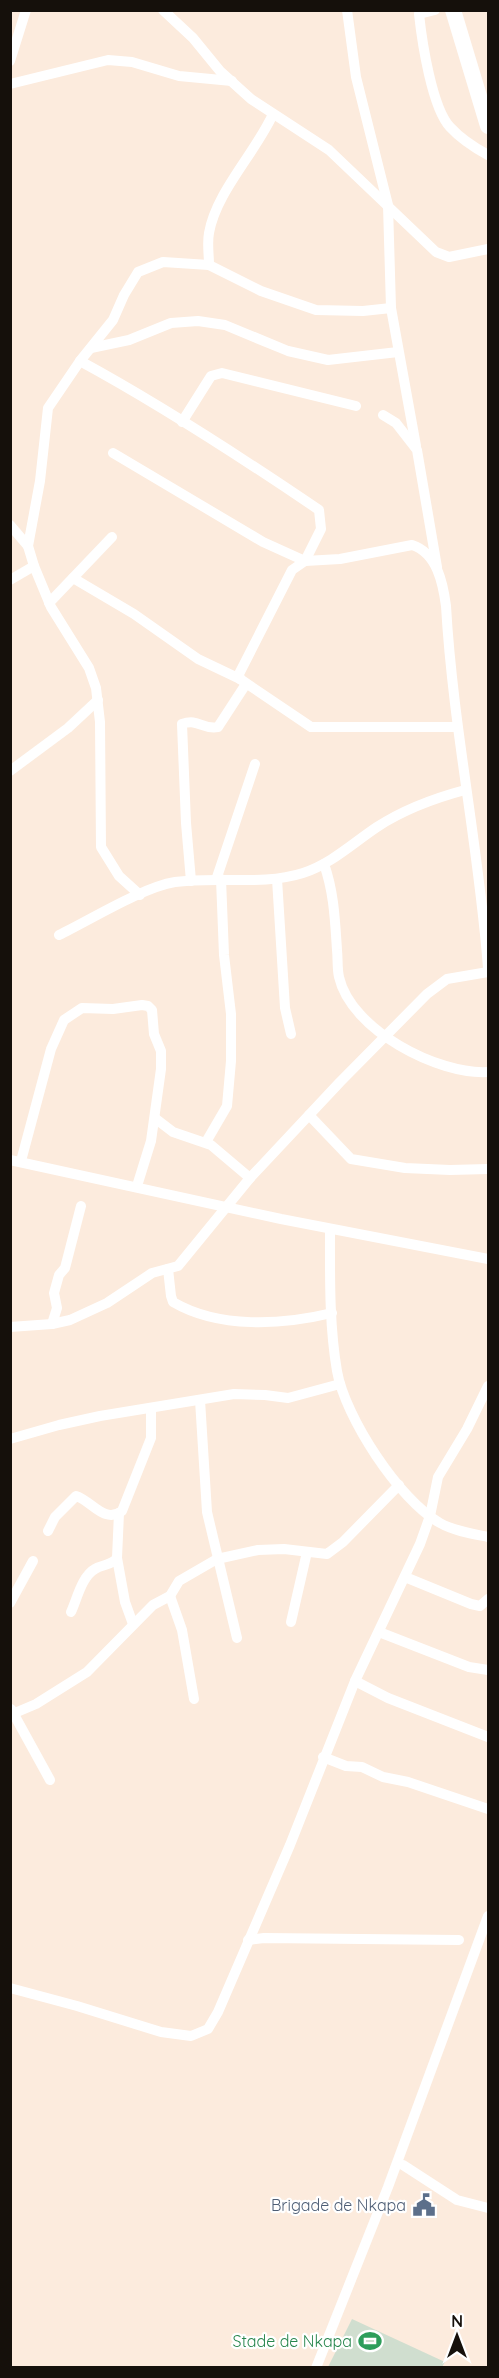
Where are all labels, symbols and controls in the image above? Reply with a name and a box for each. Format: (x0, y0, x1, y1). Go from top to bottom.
public building icon: Brigade de Nkapa (411, 2192, 437, 2218)
place label: Brigade de Nkapa (271, 2195, 406, 2215)
north arrow (427, 2306, 487, 2366)
text: N (451, 2311, 463, 2331)
sports icon: Stade de Nkapa (357, 2328, 383, 2354)
place label: Stade de Nkapa (232, 2331, 352, 2351)

